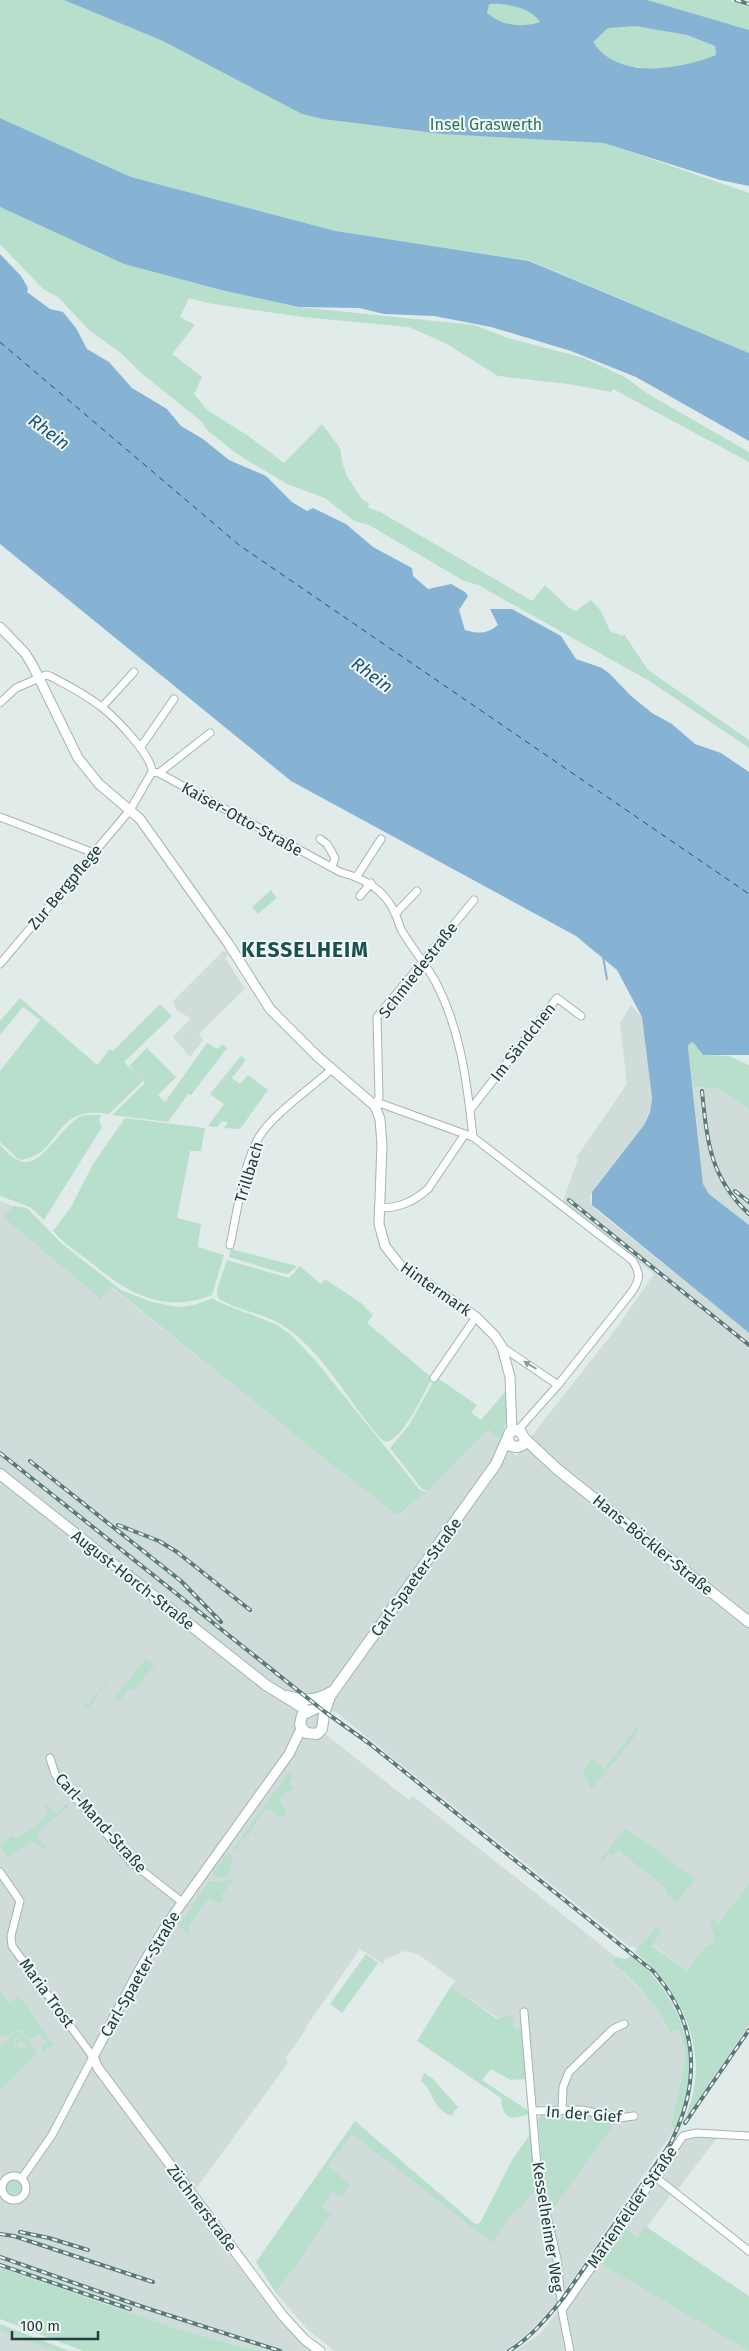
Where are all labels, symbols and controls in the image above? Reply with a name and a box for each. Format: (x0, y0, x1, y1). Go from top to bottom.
park label: Insel Graswerth (430, 115, 542, 134)
water label: Rhein (24, 409, 74, 455)
water label: Rhein (347, 652, 397, 698)
street label: Kaiser-Otto-Straße (178, 778, 306, 860)
street label: Zur Bergpflege (24, 841, 106, 933)
street label: Schmiedestraße (375, 918, 461, 1022)
district label: KESSELHEIM (241, 937, 369, 963)
street label: Im Sändchen (487, 999, 559, 1085)
street label: Trillbach (231, 1139, 267, 1205)
street label: Hintermark (397, 1258, 476, 1321)
one-way arrow (524, 1361, 537, 1370)
street label: Hans-Böckler-Straße (589, 1491, 717, 1599)
street label: Carl-Spaeter-Straße (367, 1514, 465, 1640)
street label: August-Horch-Straße (68, 1526, 198, 1634)
street label: Carl-Mand-Straße (51, 1769, 151, 1877)
street label: Carl-Spaeter-Straße (96, 1908, 184, 2040)
street label: Maria Trost (16, 1955, 79, 2031)
street label: In der Gief (546, 2102, 624, 2126)
street label: Marienfelder Straße (583, 2142, 681, 2272)
street label: Kesselheimer Weg (528, 2160, 568, 2294)
street label: Züchnerstraße (163, 2161, 241, 2255)
scale bar (12, 2308, 99, 2340)
text: 100 m (20, 2317, 60, 2335)

